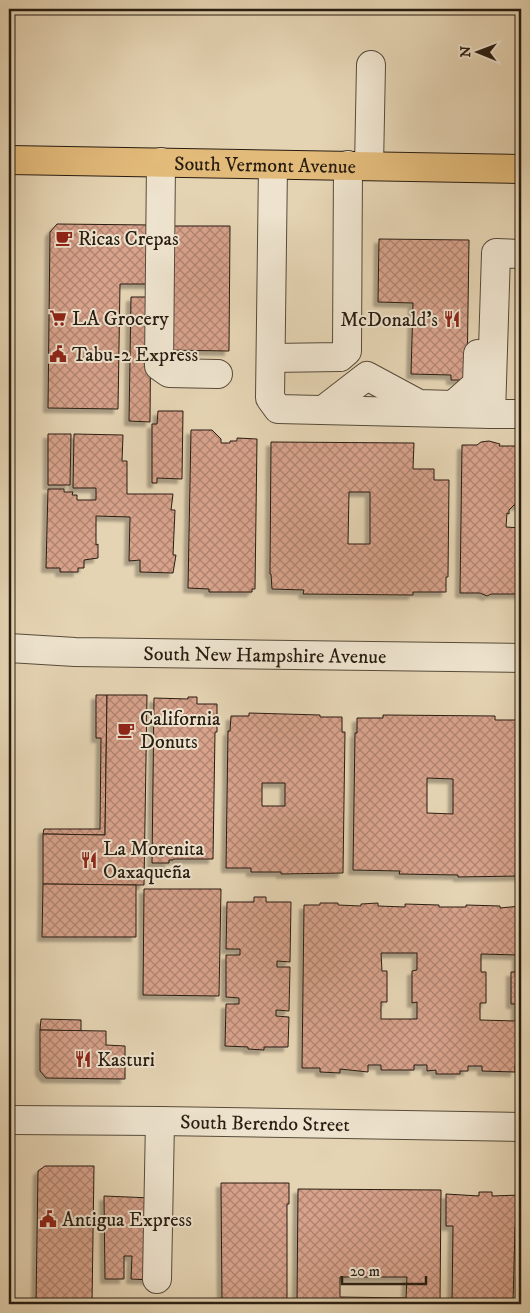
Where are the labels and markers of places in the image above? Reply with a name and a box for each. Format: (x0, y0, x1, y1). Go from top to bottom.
place label: Ricas Crepas (78, 227, 179, 252)
cafe icon: Ricas Crepas (54, 228, 74, 248)
place label: LA Grocery (72, 307, 169, 332)
supermarket icon: LA Grocery (48, 308, 68, 328)
place label: McDonald's (340, 308, 438, 333)
restaurant icon: McDonald's (442, 309, 462, 329)
place label: Tabu-2 Express (72, 343, 198, 368)
public building icon: Tabu-2 Express (48, 344, 68, 364)
place label: California Donuts (140, 707, 221, 755)
cafe icon: California Donuts (116, 720, 136, 740)
place label: La Morenita Oaxaqueña (103, 837, 205, 885)
restaurant icon: La Morenita Oaxaqueña (79, 850, 99, 870)
place label: Kasturi (97, 1048, 155, 1073)
restaurant icon: Kasturi (73, 1049, 93, 1069)
place label: Antigua Express (62, 1208, 192, 1233)
public building icon: Antigua Express (38, 1209, 58, 1229)

